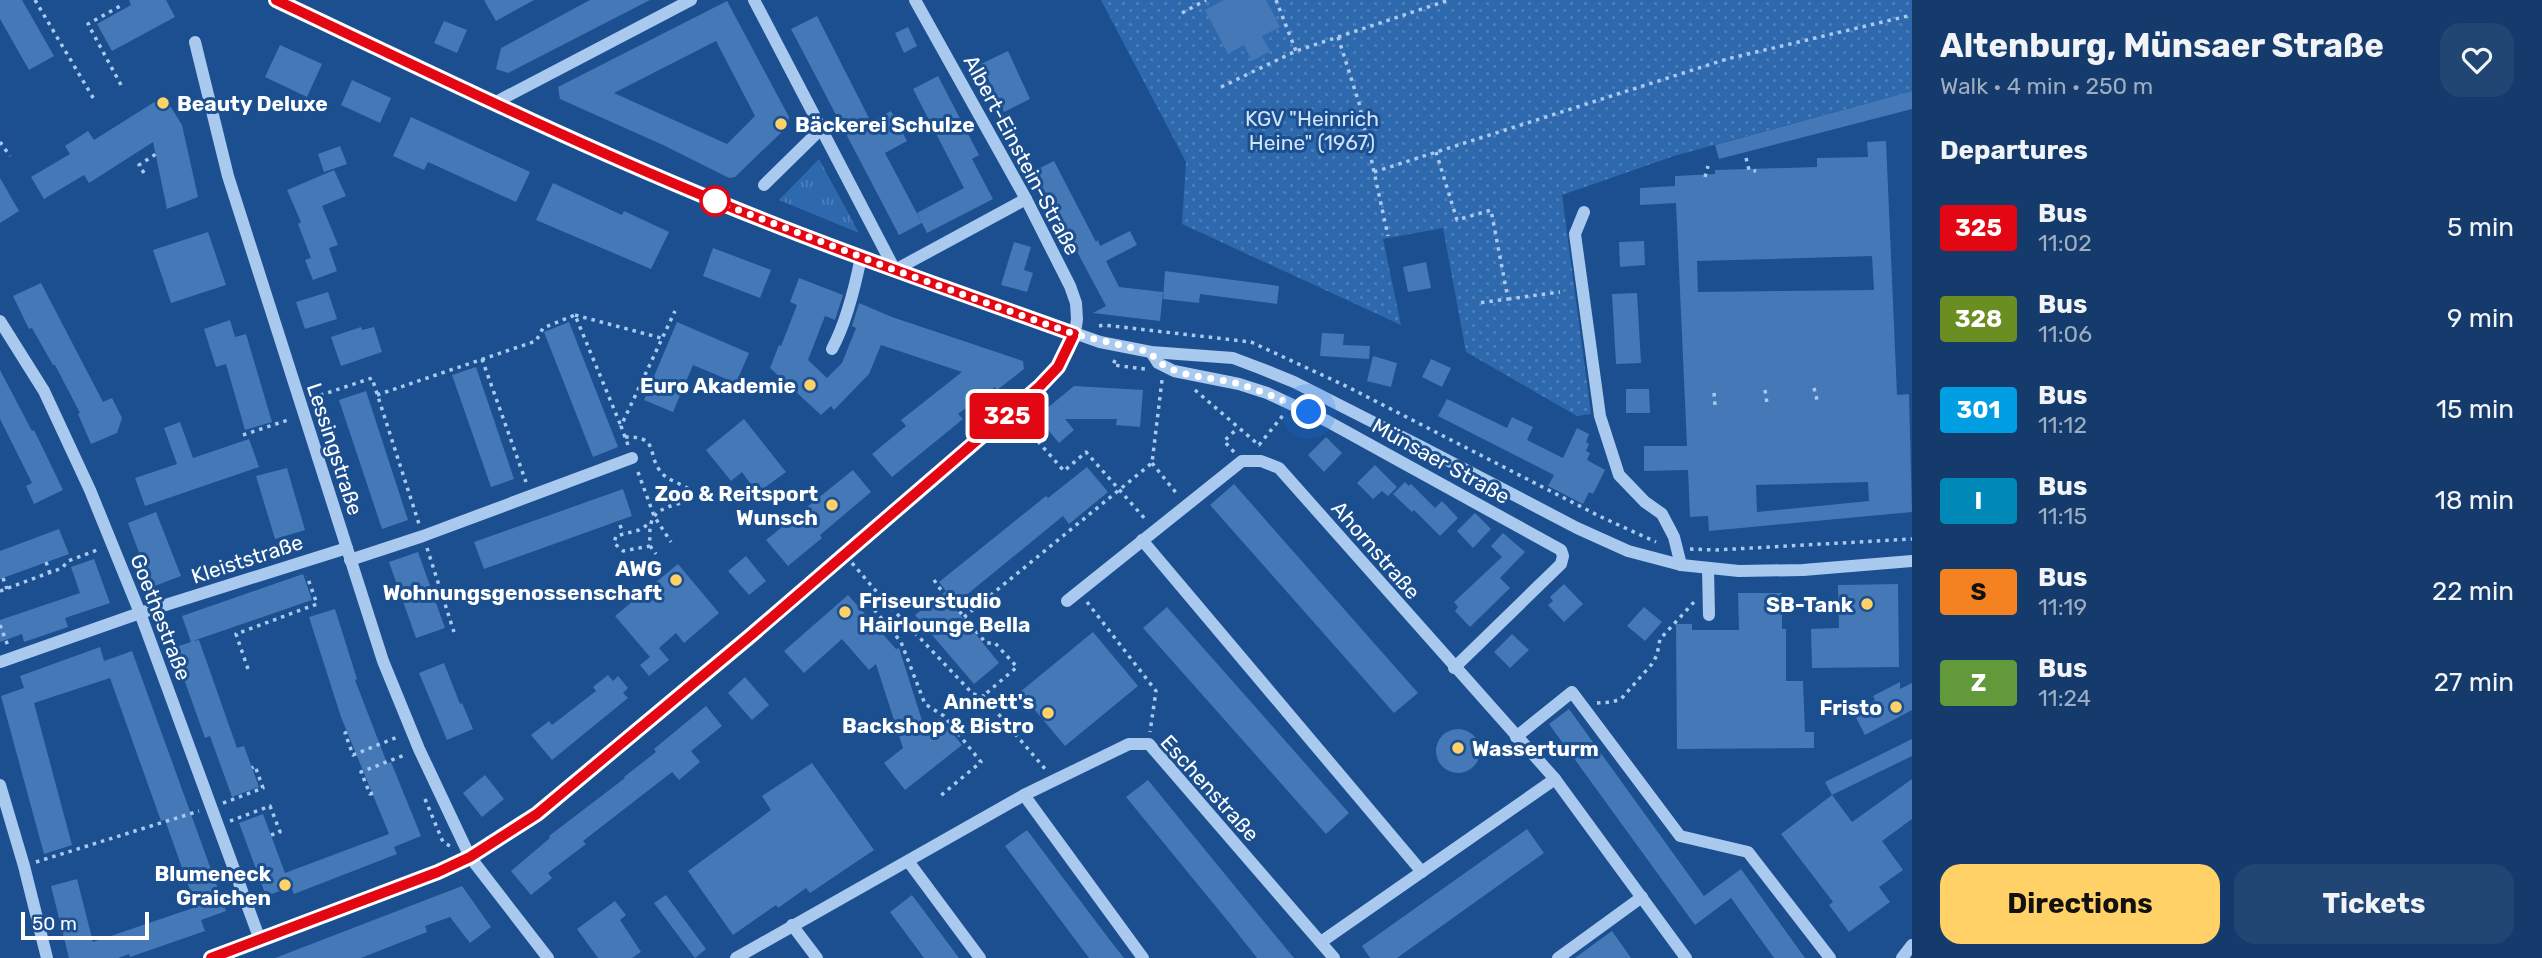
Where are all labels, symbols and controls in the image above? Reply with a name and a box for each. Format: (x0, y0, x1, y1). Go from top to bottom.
button: heart (2440, 23, 2514, 97)
text: Altenburg, Münsaer Straße (1940, 26, 2384, 65)
street label: Albert-Einstein-Straße (959, 51, 1085, 259)
text: Walk · 4 min · 250 m (1940, 72, 2153, 100)
place label: Beauty Deluxe (177, 91, 328, 116)
marker: Beauty Deluxe (155, 95, 171, 111)
park label: KGV "Heinrich Heine" (1967) (1245, 106, 1379, 155)
place label: Bäckerei Schulze (795, 112, 975, 137)
marker: Bäckerei Schulze (773, 116, 789, 132)
text: Departures (1940, 135, 2088, 166)
unlabelled marker (700, 186, 730, 216)
text: Bus (2038, 198, 2087, 229)
text: 5 min (2447, 212, 2514, 243)
text: 325 (1955, 214, 2002, 242)
text: 11:02 (2038, 229, 2092, 257)
text: Bus (2038, 289, 2087, 320)
text: 9 min (2447, 303, 2514, 334)
text: 328 (1955, 305, 2002, 333)
text: 11:06 (2038, 320, 2092, 348)
place label: Euro Akademie (640, 373, 796, 398)
marker: Euro Akademie (802, 377, 818, 393)
street label: Lessingstraße (302, 380, 368, 518)
text: Bus (2038, 380, 2087, 411)
line badge: 325 (967, 393, 1047, 439)
your location (1291, 394, 1326, 429)
text: 15 min (2436, 394, 2514, 425)
text: 301 (1956, 396, 2001, 424)
text: 325 (984, 402, 1030, 430)
text: 11:12 (2038, 411, 2087, 439)
street label: Münsaer Straße (1368, 413, 1514, 509)
text: Bus (2038, 471, 2087, 502)
place label: Zoo & Reitsport Wunsch (655, 481, 818, 530)
text: 18 min (2435, 485, 2514, 516)
text: I (1975, 487, 1982, 515)
street label: Ahornstraße (1327, 496, 1425, 604)
marker: Zoo & Reitsport Wunsch (824, 497, 840, 513)
text: 11:15 (2038, 502, 2087, 530)
street label: Kleiststraße (188, 529, 306, 589)
street label: Goethestraße (125, 550, 197, 684)
place label: AWG Wohnungsgenossenschaft (383, 556, 662, 605)
text: Bus (2038, 562, 2087, 593)
marker: AWG Wohnungsgenossenschaft (668, 572, 684, 588)
text: 22 min (2432, 576, 2514, 607)
text: S (1971, 578, 1986, 606)
place label: Friseurstudio Hairlounge Bella (859, 588, 1030, 637)
place label: SB-Tank (1766, 592, 1854, 617)
text: 11:19 (2038, 593, 2087, 621)
marker: SB-Tank (1859, 596, 1875, 612)
marker: Friseurstudio Hairlounge Bella (837, 604, 853, 620)
text: Bus (2038, 653, 2087, 684)
text: 27 min (2434, 667, 2514, 698)
text: Z (1971, 669, 1986, 697)
text: 11:24 (2038, 684, 2091, 712)
place label: Annett's Backshop & Bistro (842, 689, 1034, 738)
place label: Fristo (1819, 695, 1882, 720)
marker: Fristo (1888, 699, 1904, 715)
marker: Annett's Backshop & Bistro (1040, 705, 1056, 721)
street label: Eschenstraße (1156, 730, 1264, 846)
place label: Wasserturm (1472, 736, 1599, 761)
marker: Wasserturm (1450, 740, 1466, 756)
place label: Blumeneck Graichen (154, 861, 272, 910)
button: Directions (1940, 864, 2220, 944)
button: Tickets (2234, 864, 2514, 944)
marker: Blumeneck Graichen (277, 877, 293, 893)
scale bar (21, 909, 149, 941)
text: 50 m (32, 912, 77, 935)

